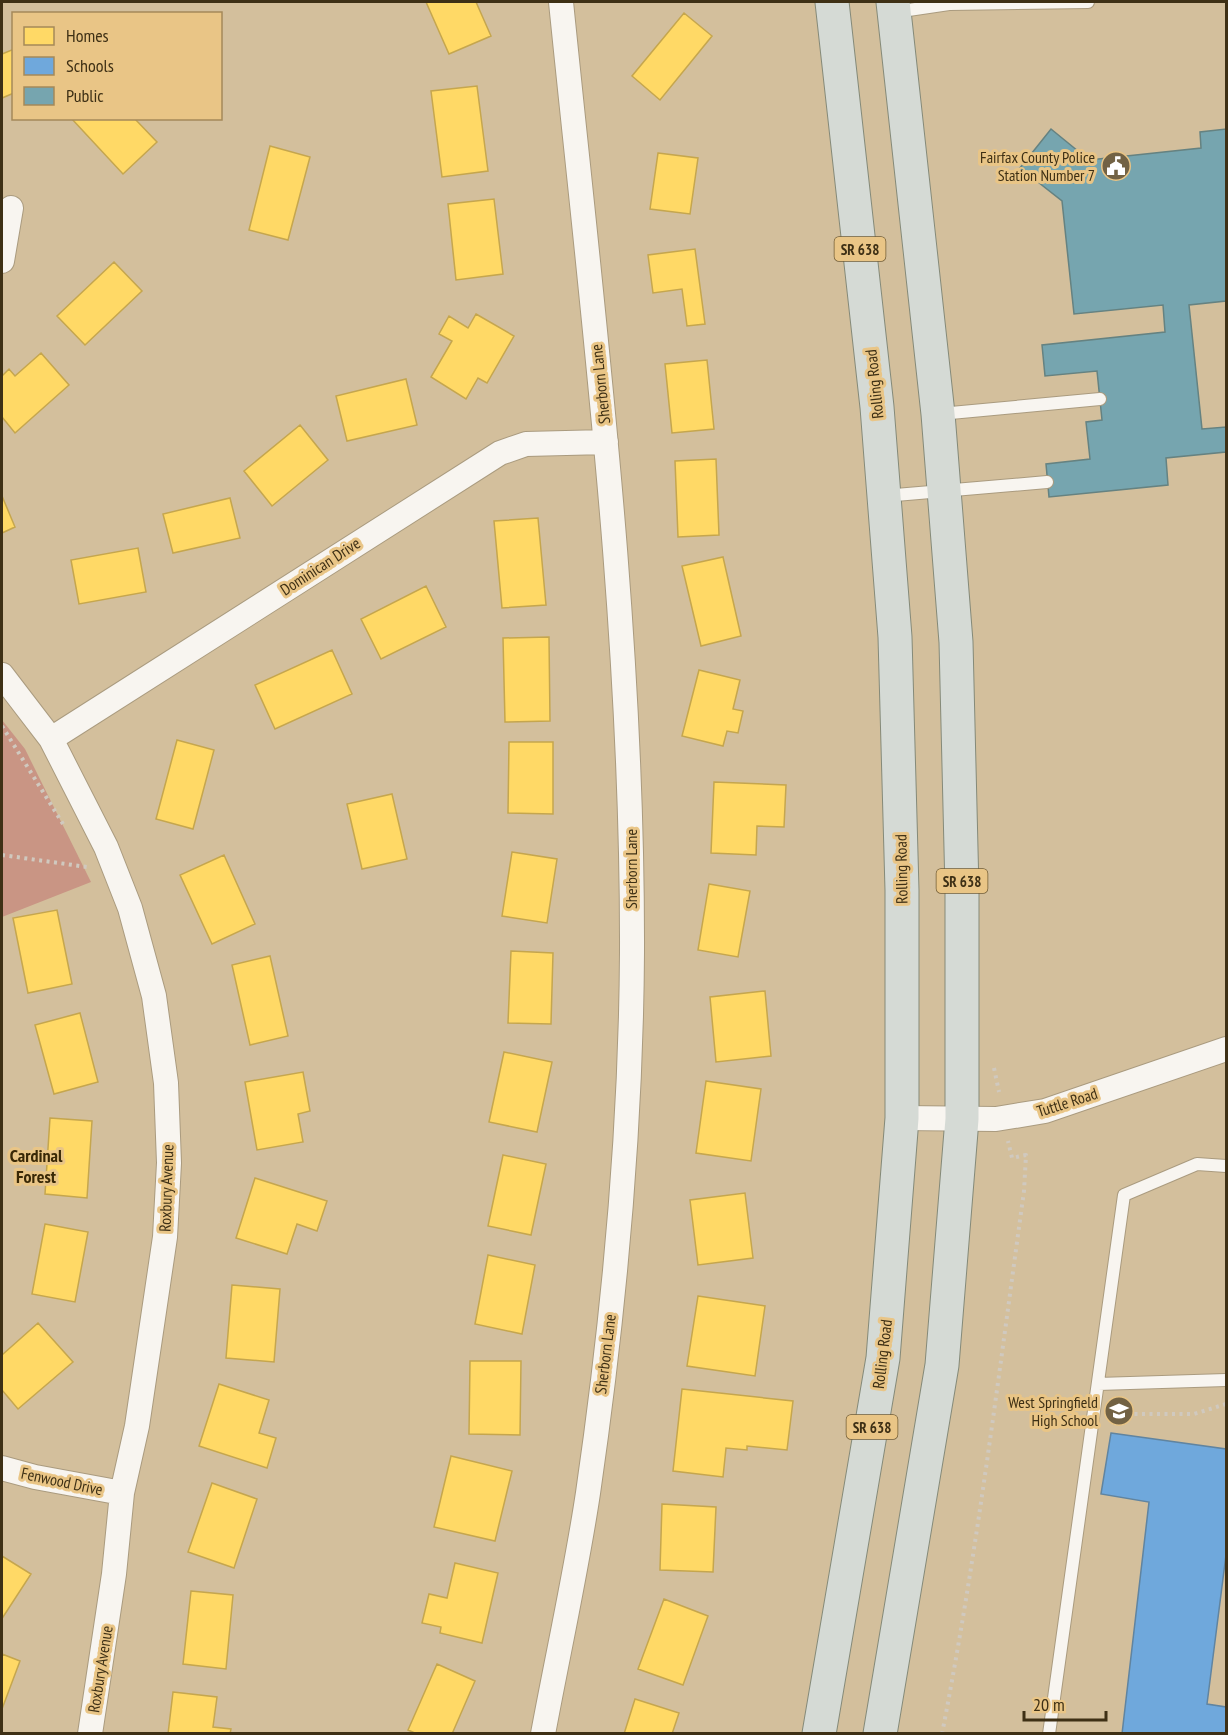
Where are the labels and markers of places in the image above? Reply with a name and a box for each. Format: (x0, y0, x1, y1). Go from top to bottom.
place label: Fairfax County Police Station Number 7 (980, 147, 1095, 185)
public building icon: Fairfax County Police Station Number 7 (1100, 150, 1132, 182)
place label: West Springfield High School (1008, 1392, 1098, 1430)
school or university icon: West Springfield High School (1103, 1395, 1135, 1427)

